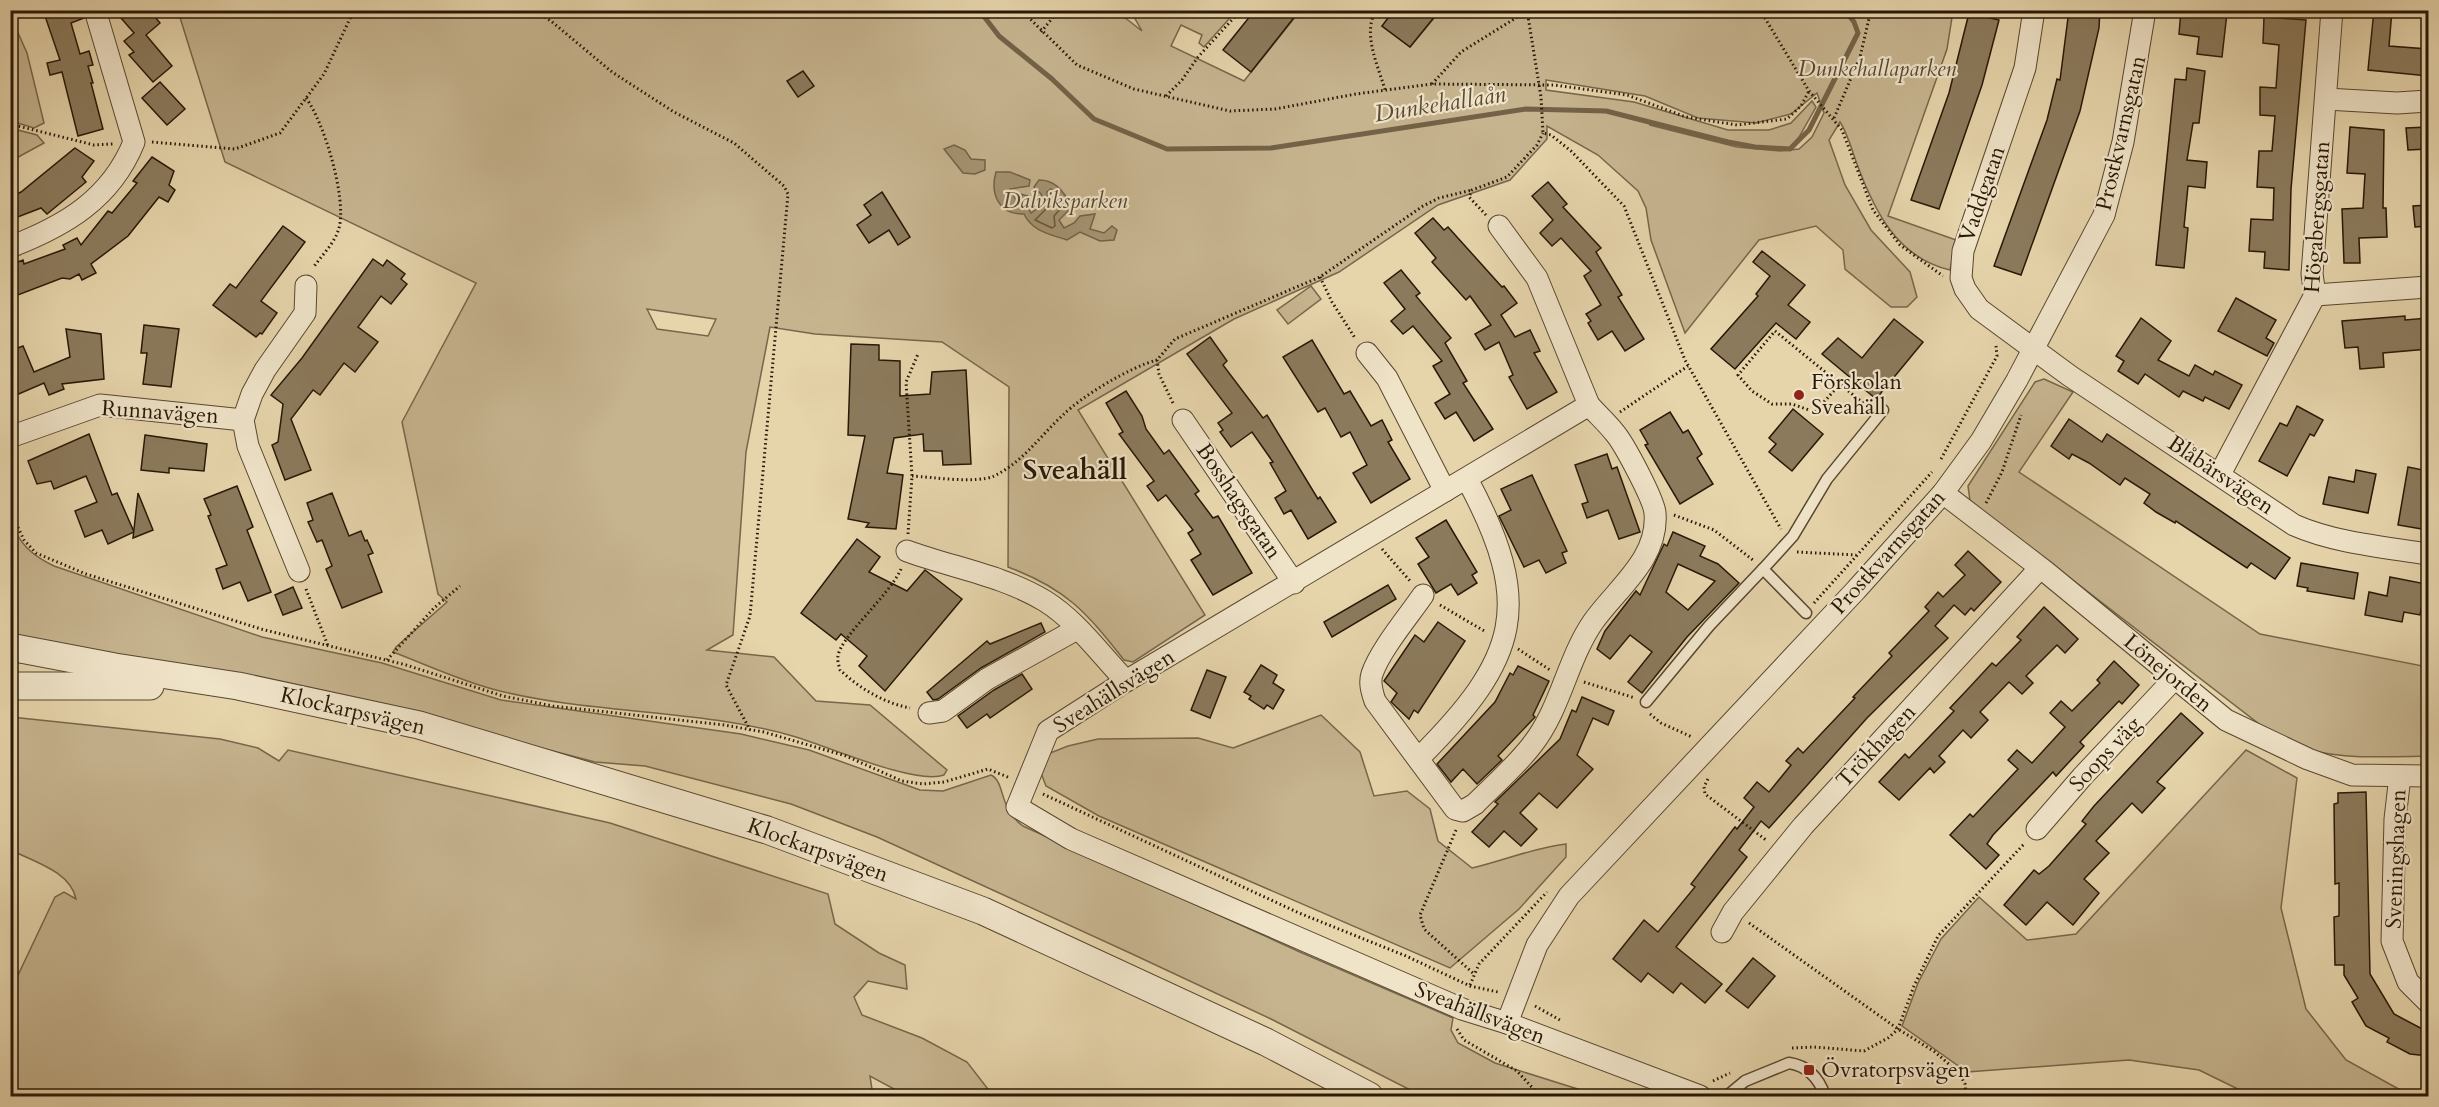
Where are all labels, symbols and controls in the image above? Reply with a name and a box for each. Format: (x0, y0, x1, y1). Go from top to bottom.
street label: Prostkvarnsgatan (2089, 52, 2154, 214)
park label: Dunkehallaparken (1798, 54, 1957, 84)
water label: Dunkehallaån (1372, 77, 1508, 131)
street label: Högabergsgatan (2297, 139, 2337, 294)
street label: Vaddgatan (1952, 141, 2013, 246)
park label: Dalviksparken (1003, 186, 1128, 216)
place label: Förskolan Sveahäll (1811, 367, 1903, 422)
marker: Förskolan Sveahäll (1792, 388, 1806, 402)
street label: Runnavägen (100, 393, 220, 431)
street label: Blåbärsvägen (2162, 428, 2281, 522)
street label: Bosshagsgatan (1189, 437, 1289, 565)
district label: Sveahäll (1023, 451, 1127, 489)
street label: Prostkvarnsgatan (1824, 483, 1952, 621)
street label: Lönejorden (2117, 627, 2219, 720)
street label: Sveahällsvägen (1048, 642, 1181, 740)
street label: Klockarpsvägen (278, 680, 429, 742)
street label: Trökhagen (1829, 697, 1923, 794)
street label: Soops väg (2062, 709, 2148, 798)
street label: Sveningshagen (2379, 788, 2413, 929)
street label: Klockarpsvägen (743, 811, 893, 890)
street label: Sveahällsvägen (1410, 974, 1550, 1052)
place label: Övratorpsvägen (1821, 1055, 1971, 1085)
marker: Övratorpsvägen (1802, 1063, 1816, 1077)

